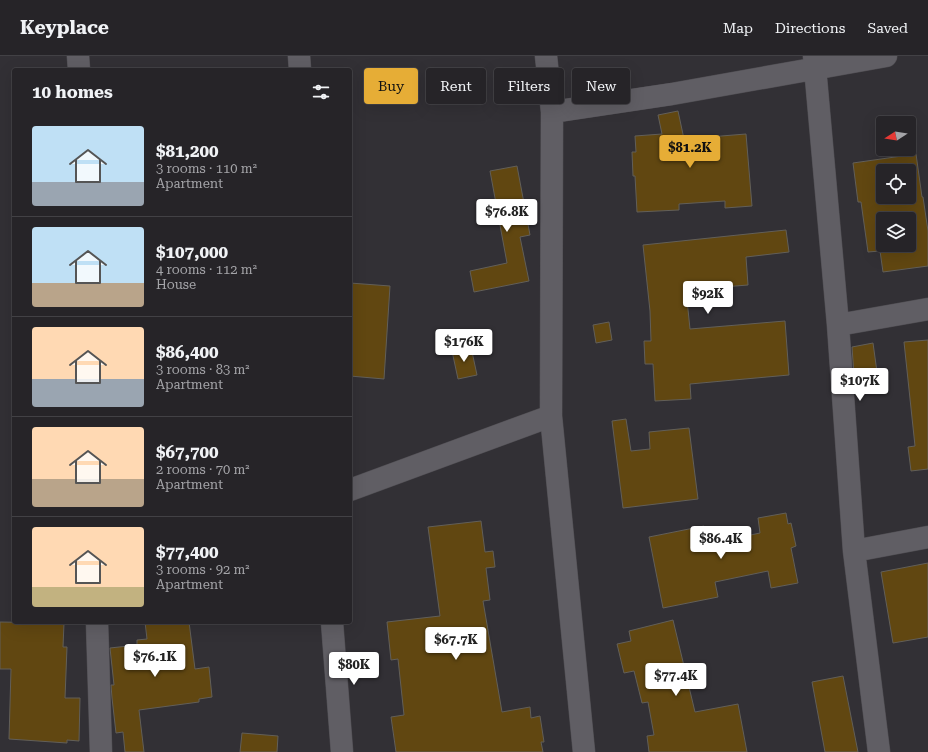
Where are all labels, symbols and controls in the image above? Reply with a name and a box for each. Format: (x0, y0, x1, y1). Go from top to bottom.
text: Keyplace (20, 16, 109, 39)
text: Map (723, 20, 753, 36)
text: Directions (775, 20, 845, 36)
text: Saved (867, 20, 908, 36)
chip: Buy (364, 68, 418, 104)
chip: Rent (426, 68, 486, 104)
chip: Filters (494, 68, 564, 104)
chip: New (572, 68, 630, 104)
icon: filters (310, 81, 332, 103)
text: 10 homes (32, 82, 113, 102)
north arrow (876, 116, 916, 156)
map controls (876, 116, 916, 252)
pin: $81.2K (657, 135, 723, 169)
text: $81.2K (668, 140, 712, 155)
text: $81,200 (156, 141, 219, 161)
icon: home (64, 142, 112, 190)
text: 3 rooms · 110 m² (156, 161, 257, 176)
button: locate (876, 164, 916, 204)
text: Apartment (156, 176, 223, 191)
pin: $76.8K (474, 199, 540, 233)
text: $76.8K (485, 204, 529, 219)
button: layers (876, 212, 916, 252)
text: $107,000 (156, 242, 228, 262)
icon: home (64, 243, 112, 291)
text: 4 rooms · 112 m² (156, 262, 257, 277)
text: House (156, 277, 196, 292)
pin: $92K (684, 281, 732, 315)
text: $92K (692, 286, 724, 301)
pin: $176K (436, 329, 492, 363)
text: $176K (444, 334, 484, 349)
text: $86,400 (156, 342, 219, 362)
icon: home (64, 343, 112, 391)
text: 3 rooms · 83 m² (156, 362, 250, 377)
pin: $107K (832, 368, 888, 402)
text: $107K (840, 373, 880, 388)
text: Apartment (156, 377, 223, 392)
text: $67,700 (156, 442, 219, 462)
icon: home (64, 443, 112, 491)
text: 2 rooms · 70 m² (156, 462, 250, 477)
text: Apartment (156, 477, 223, 492)
pin: $86.4K (688, 526, 754, 560)
text: $86.4K (699, 531, 743, 546)
text: $77,400 (156, 542, 219, 562)
icon: home (64, 543, 112, 591)
text: 3 rooms · 92 m² (156, 562, 250, 577)
text: Apartment (156, 577, 223, 592)
pin: $67.7K (423, 627, 489, 661)
text: $67.7K (434, 632, 478, 647)
pin: $76.1K (122, 644, 188, 678)
text: $76.1K (133, 649, 177, 664)
pin: $80K (330, 652, 378, 686)
text: $80K (338, 657, 370, 672)
pin: $77.4K (643, 663, 709, 697)
text: $77.4K (654, 668, 698, 683)

